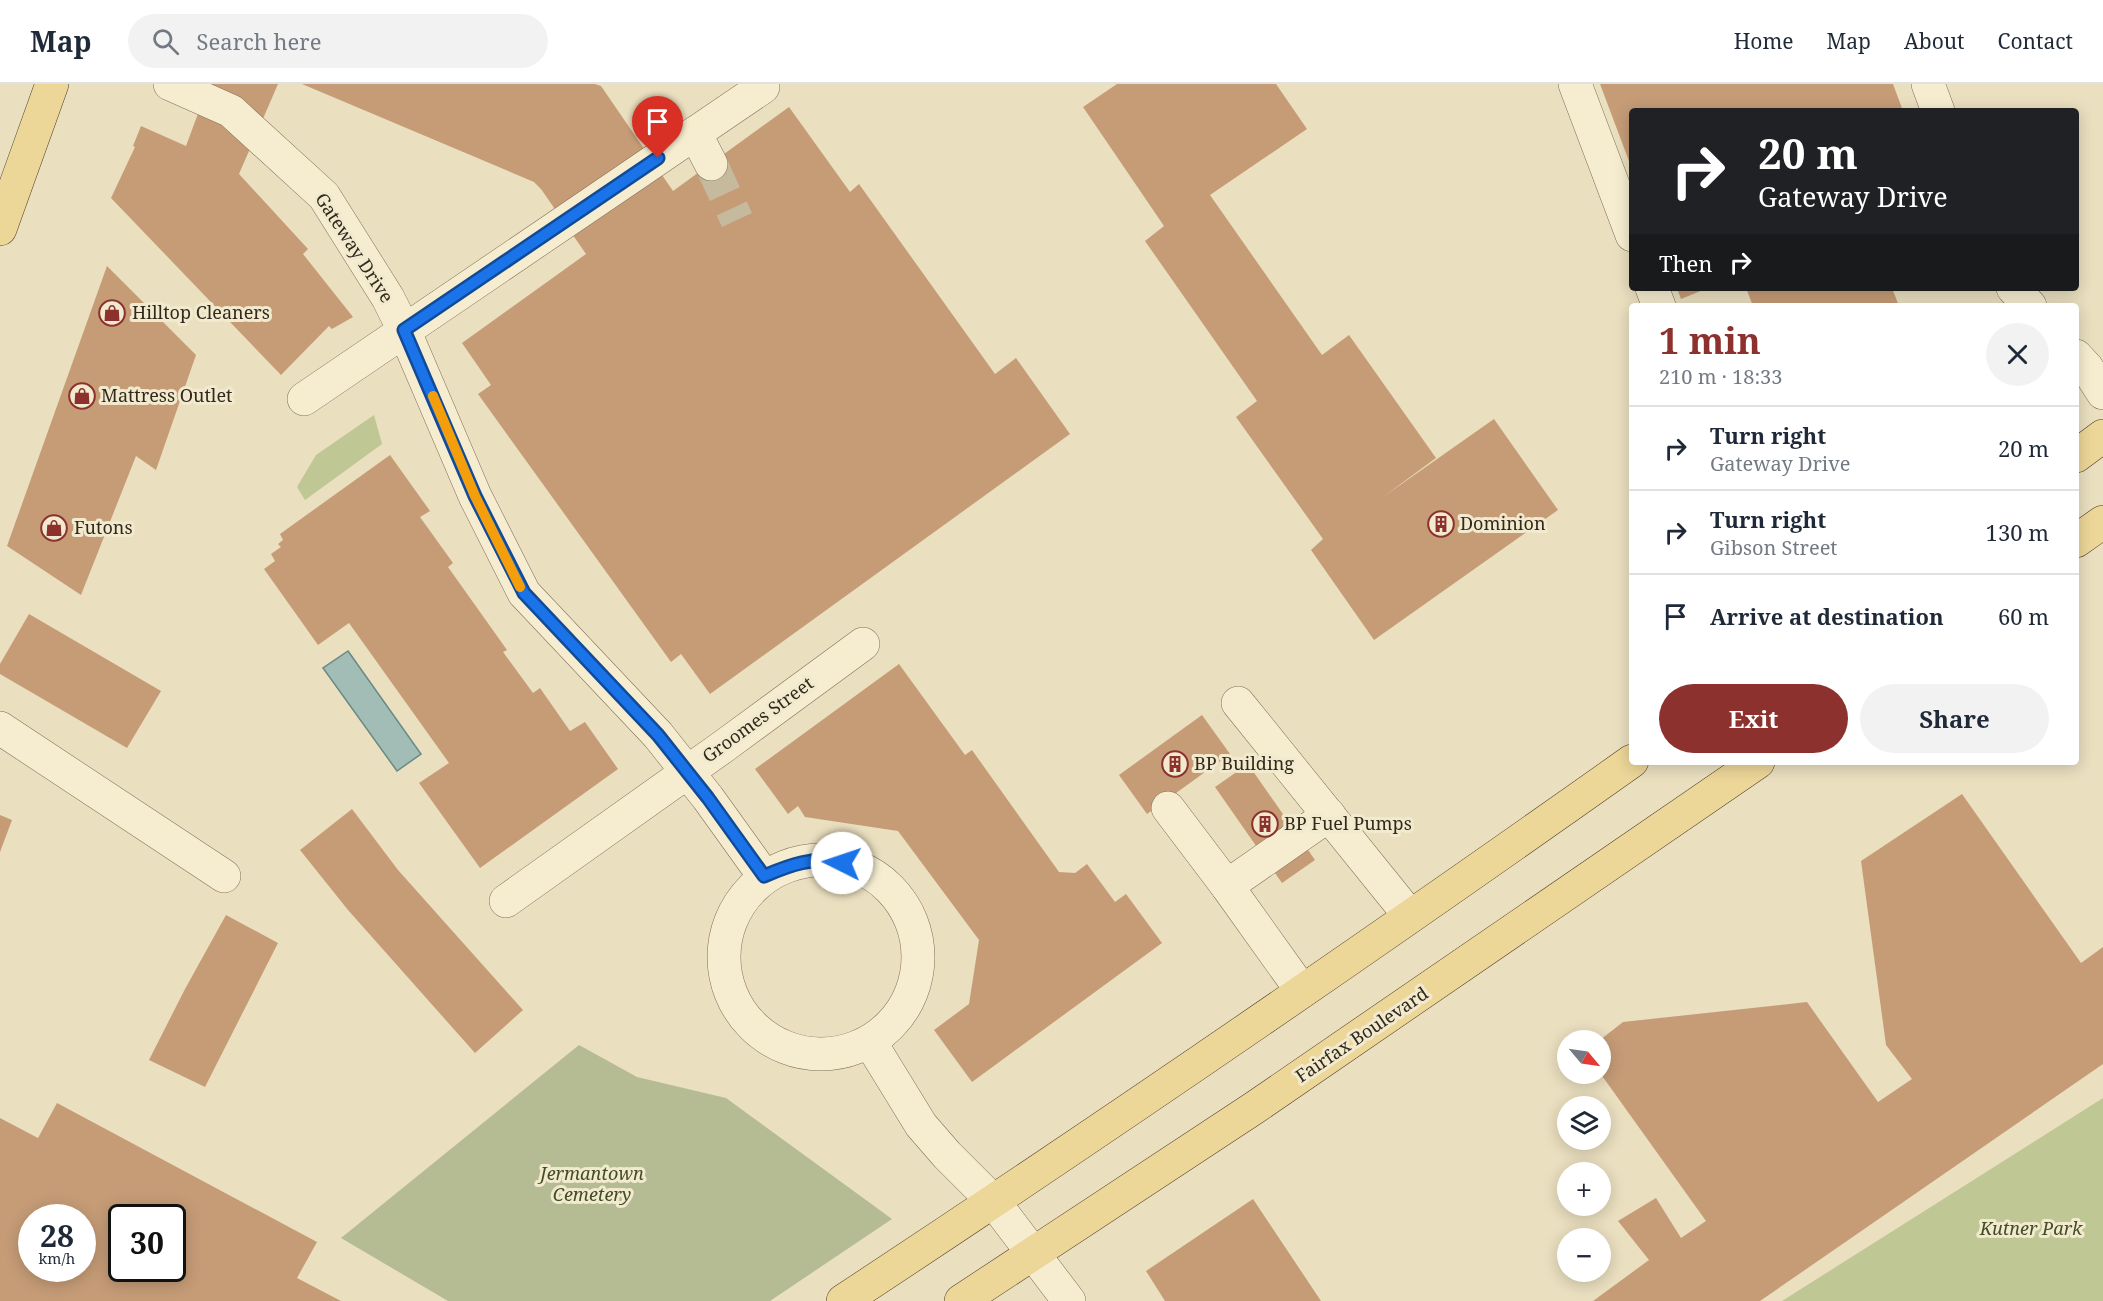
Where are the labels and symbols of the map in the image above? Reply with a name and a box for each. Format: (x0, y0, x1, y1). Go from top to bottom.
pin (632, 96, 683, 158)
street label: Gateway Drive (310, 188, 399, 307)
shop icon: Hilltop Cleaners (97, 298, 127, 328)
place label: Hilltop Cleaners (132, 300, 270, 324)
shop icon: Mattress Outlet (67, 381, 97, 411)
place label: Mattress Outlet (101, 383, 232, 407)
building icon: Dominion (1426, 509, 1456, 539)
place label: Dominion (1460, 511, 1546, 535)
shop icon: Futons (39, 513, 69, 543)
place label: Futons (74, 515, 133, 539)
street label: Groomes Street (697, 671, 818, 768)
building icon: BP Building (1160, 749, 1190, 779)
place label: BP Building (1194, 751, 1294, 775)
building icon: BP Fuel Pumps (1250, 809, 1280, 839)
place label: BP Fuel Pumps (1284, 811, 1412, 835)
position arrow (810, 831, 874, 895)
street label: Fairfax Boulevard (1290, 981, 1432, 1087)
north arrow (1557, 1030, 1611, 1084)
park label: Jermantown Cemetery (537, 1161, 644, 1206)
speed limit sign: 30 (108, 1204, 186, 1282)
park label: Kutner Park (1979, 1216, 2083, 1240)

